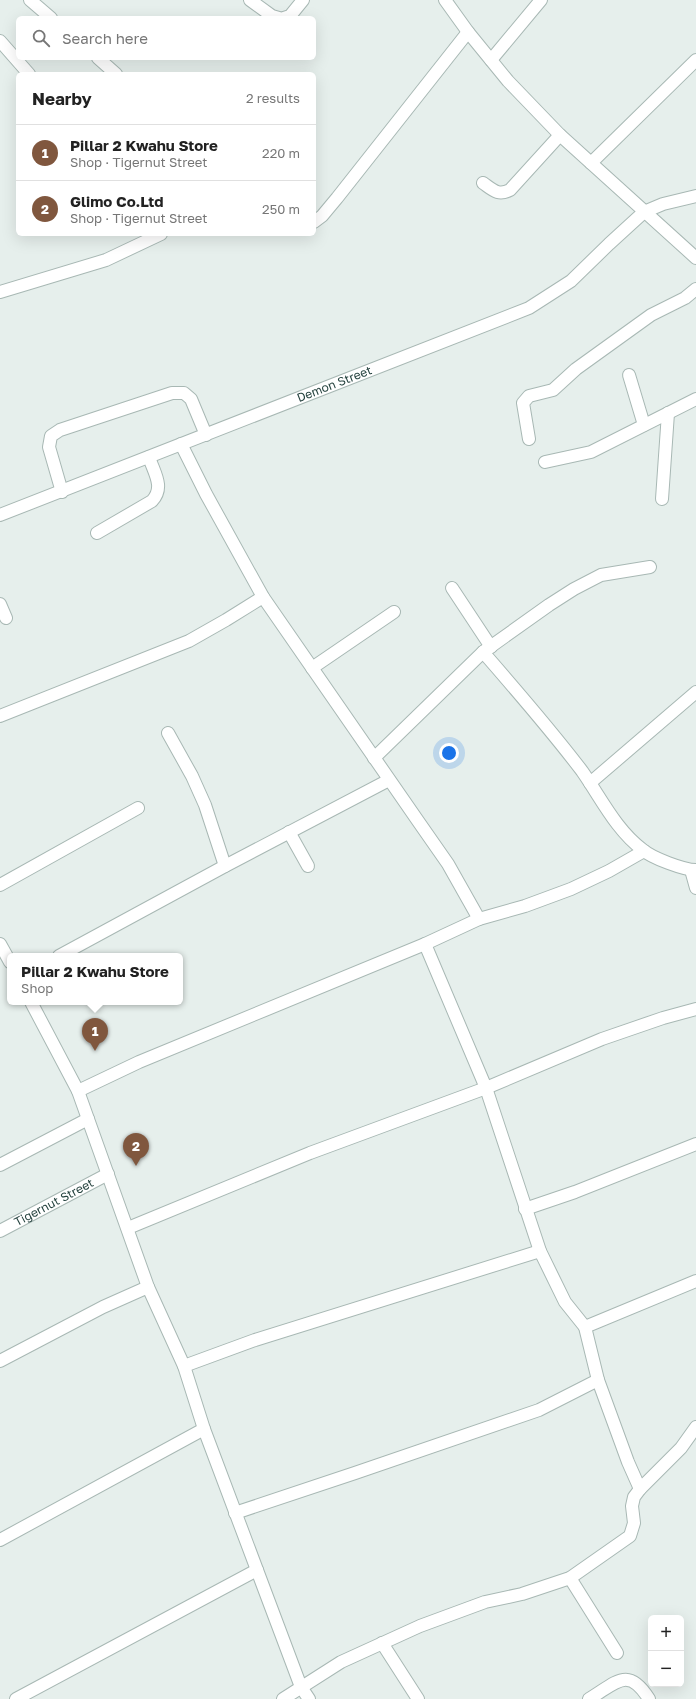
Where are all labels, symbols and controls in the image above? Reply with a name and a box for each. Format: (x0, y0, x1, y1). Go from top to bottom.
search box (16, 16, 316, 60)
icon: search (30, 27, 52, 49)
text: Search here (62, 29, 148, 47)
text: Nearby (32, 88, 92, 109)
text: 2 results (246, 90, 300, 106)
text: Pillar 2 Kwahu Store (70, 136, 218, 154)
text: 1 (42, 145, 48, 161)
text: 220 m (262, 145, 300, 161)
text: Shop · Tigernut Street (70, 154, 207, 170)
text: Glimo Co.Ltd (70, 192, 164, 210)
text: 2 (41, 201, 49, 217)
text: 250 m (262, 201, 300, 217)
text: Shop · Tigernut Street (70, 210, 207, 226)
street label: Demon Street (295, 362, 374, 405)
your location (439, 743, 459, 763)
popup (7, 953, 183, 1005)
text: Pillar 2 Kwahu Store (21, 962, 169, 980)
text: Shop (21, 980, 53, 996)
pin: 1 (82, 1018, 108, 1051)
pin: 2 (123, 1133, 149, 1166)
street label: Tigernut Street (11, 1175, 96, 1229)
map controls (648, 1615, 684, 1687)
button: + (648, 1615, 684, 1651)
button: − (648, 1651, 684, 1687)

